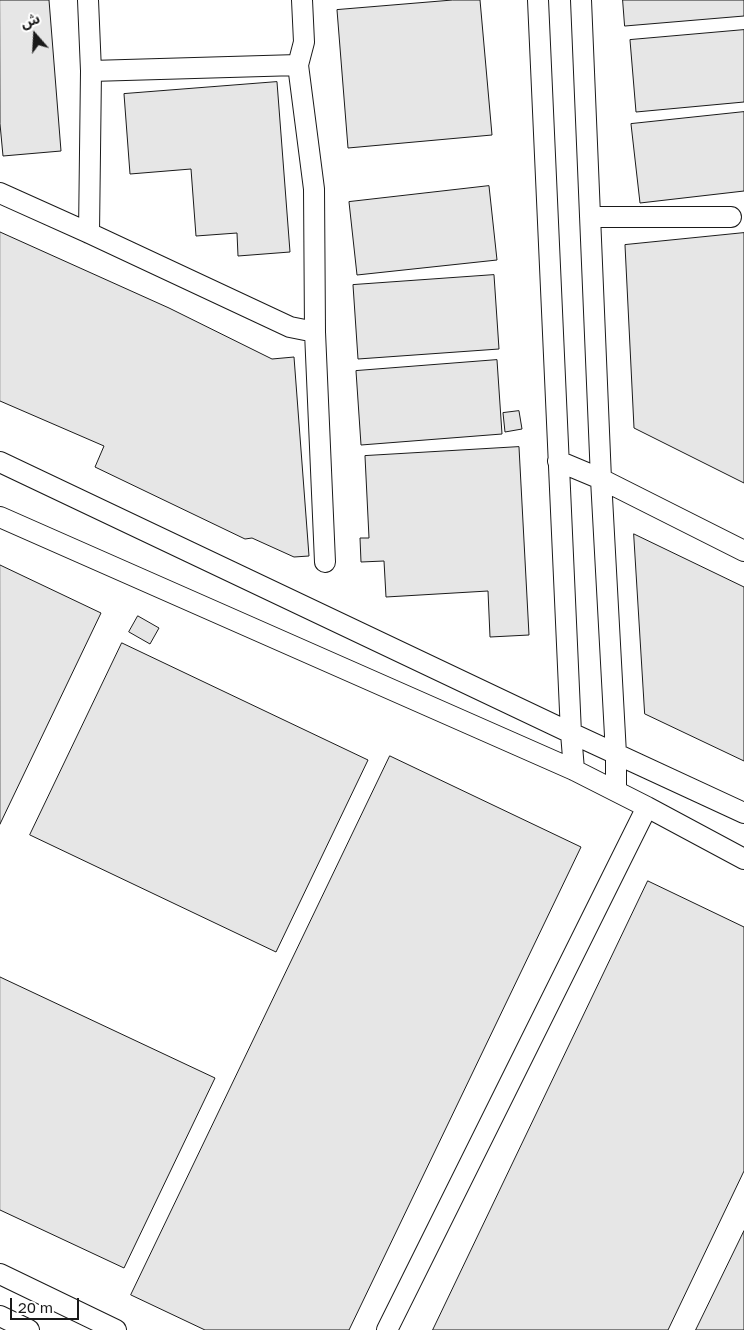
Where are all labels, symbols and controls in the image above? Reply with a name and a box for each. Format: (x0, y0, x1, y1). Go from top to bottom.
text: ش (18, 9, 42, 32)
north arrow (10, 10, 60, 60)
scale bar (12, 1288, 81, 1320)
text: 20 m (18, 1298, 53, 1316)

